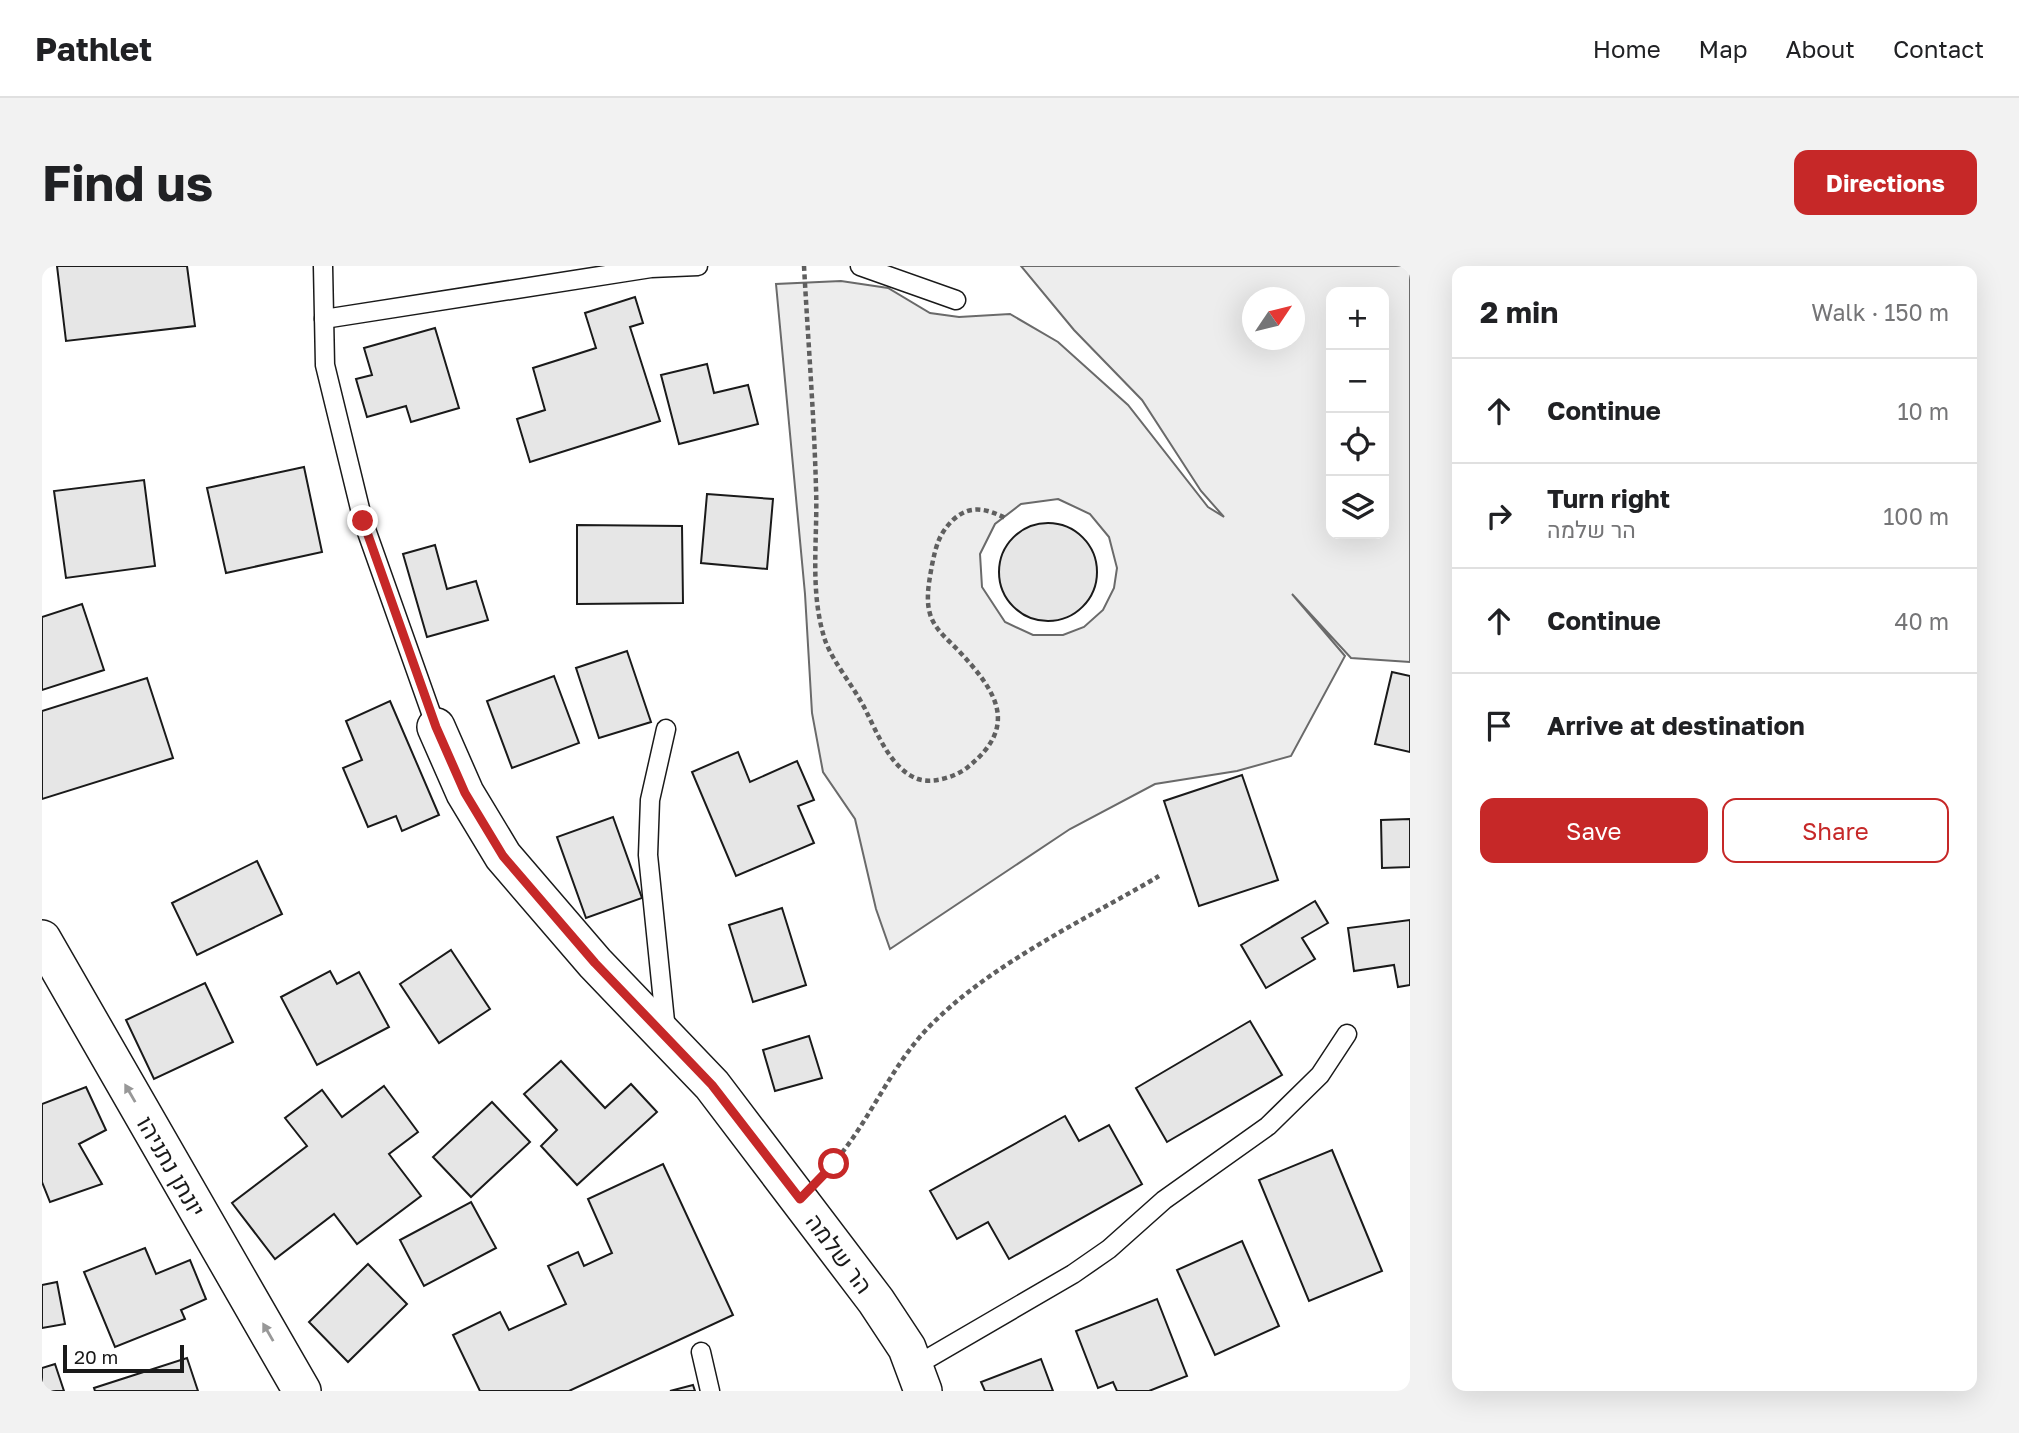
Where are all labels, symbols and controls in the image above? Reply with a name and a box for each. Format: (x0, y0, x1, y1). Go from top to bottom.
text: Pathlet (35, 29, 152, 68)
text: Home (1593, 34, 1661, 63)
text: Map (1699, 34, 1748, 63)
text: About (1786, 34, 1855, 63)
text: Contact (1893, 34, 1984, 63)
button: Directions (1794, 150, 1977, 215)
text: Find us (42, 153, 213, 212)
north arrow (1242, 287, 1305, 350)
map controls (1326, 287, 1389, 539)
button: + (1326, 287, 1389, 350)
text: 2 min (1480, 294, 1558, 330)
text: Walk · 150 m (1811, 298, 1949, 326)
button: − (1326, 350, 1389, 413)
icon: ahead (1480, 392, 1518, 430)
text: Continue (1547, 395, 1661, 426)
text: 10 m (1897, 397, 1949, 425)
button: locate (1326, 413, 1389, 476)
button: layers (1326, 476, 1389, 539)
text: Turn right (1547, 483, 1670, 514)
icon: right (1480, 497, 1518, 535)
text: 100 m (1883, 502, 1949, 530)
route end (347, 505, 378, 536)
text: הר שלמה (1547, 515, 1636, 543)
icon: ahead (1480, 602, 1518, 640)
text: Continue (1547, 605, 1661, 636)
text: 40 m (1895, 607, 1949, 635)
icon: arrive (1480, 707, 1518, 745)
text: Arrive at destination (1547, 710, 1805, 741)
button: Save (1480, 798, 1708, 863)
button: Share (1722, 798, 1949, 863)
one-way arrow (124, 1083, 136, 1102)
street label: יונתן נתניהו (132, 1110, 212, 1222)
route start (818, 1148, 849, 1179)
street label: הר שלמה (801, 1207, 879, 1299)
one-way arrow (262, 1322, 274, 1342)
scale bar (63, 1342, 184, 1374)
text: 20 m (74, 1345, 118, 1368)

